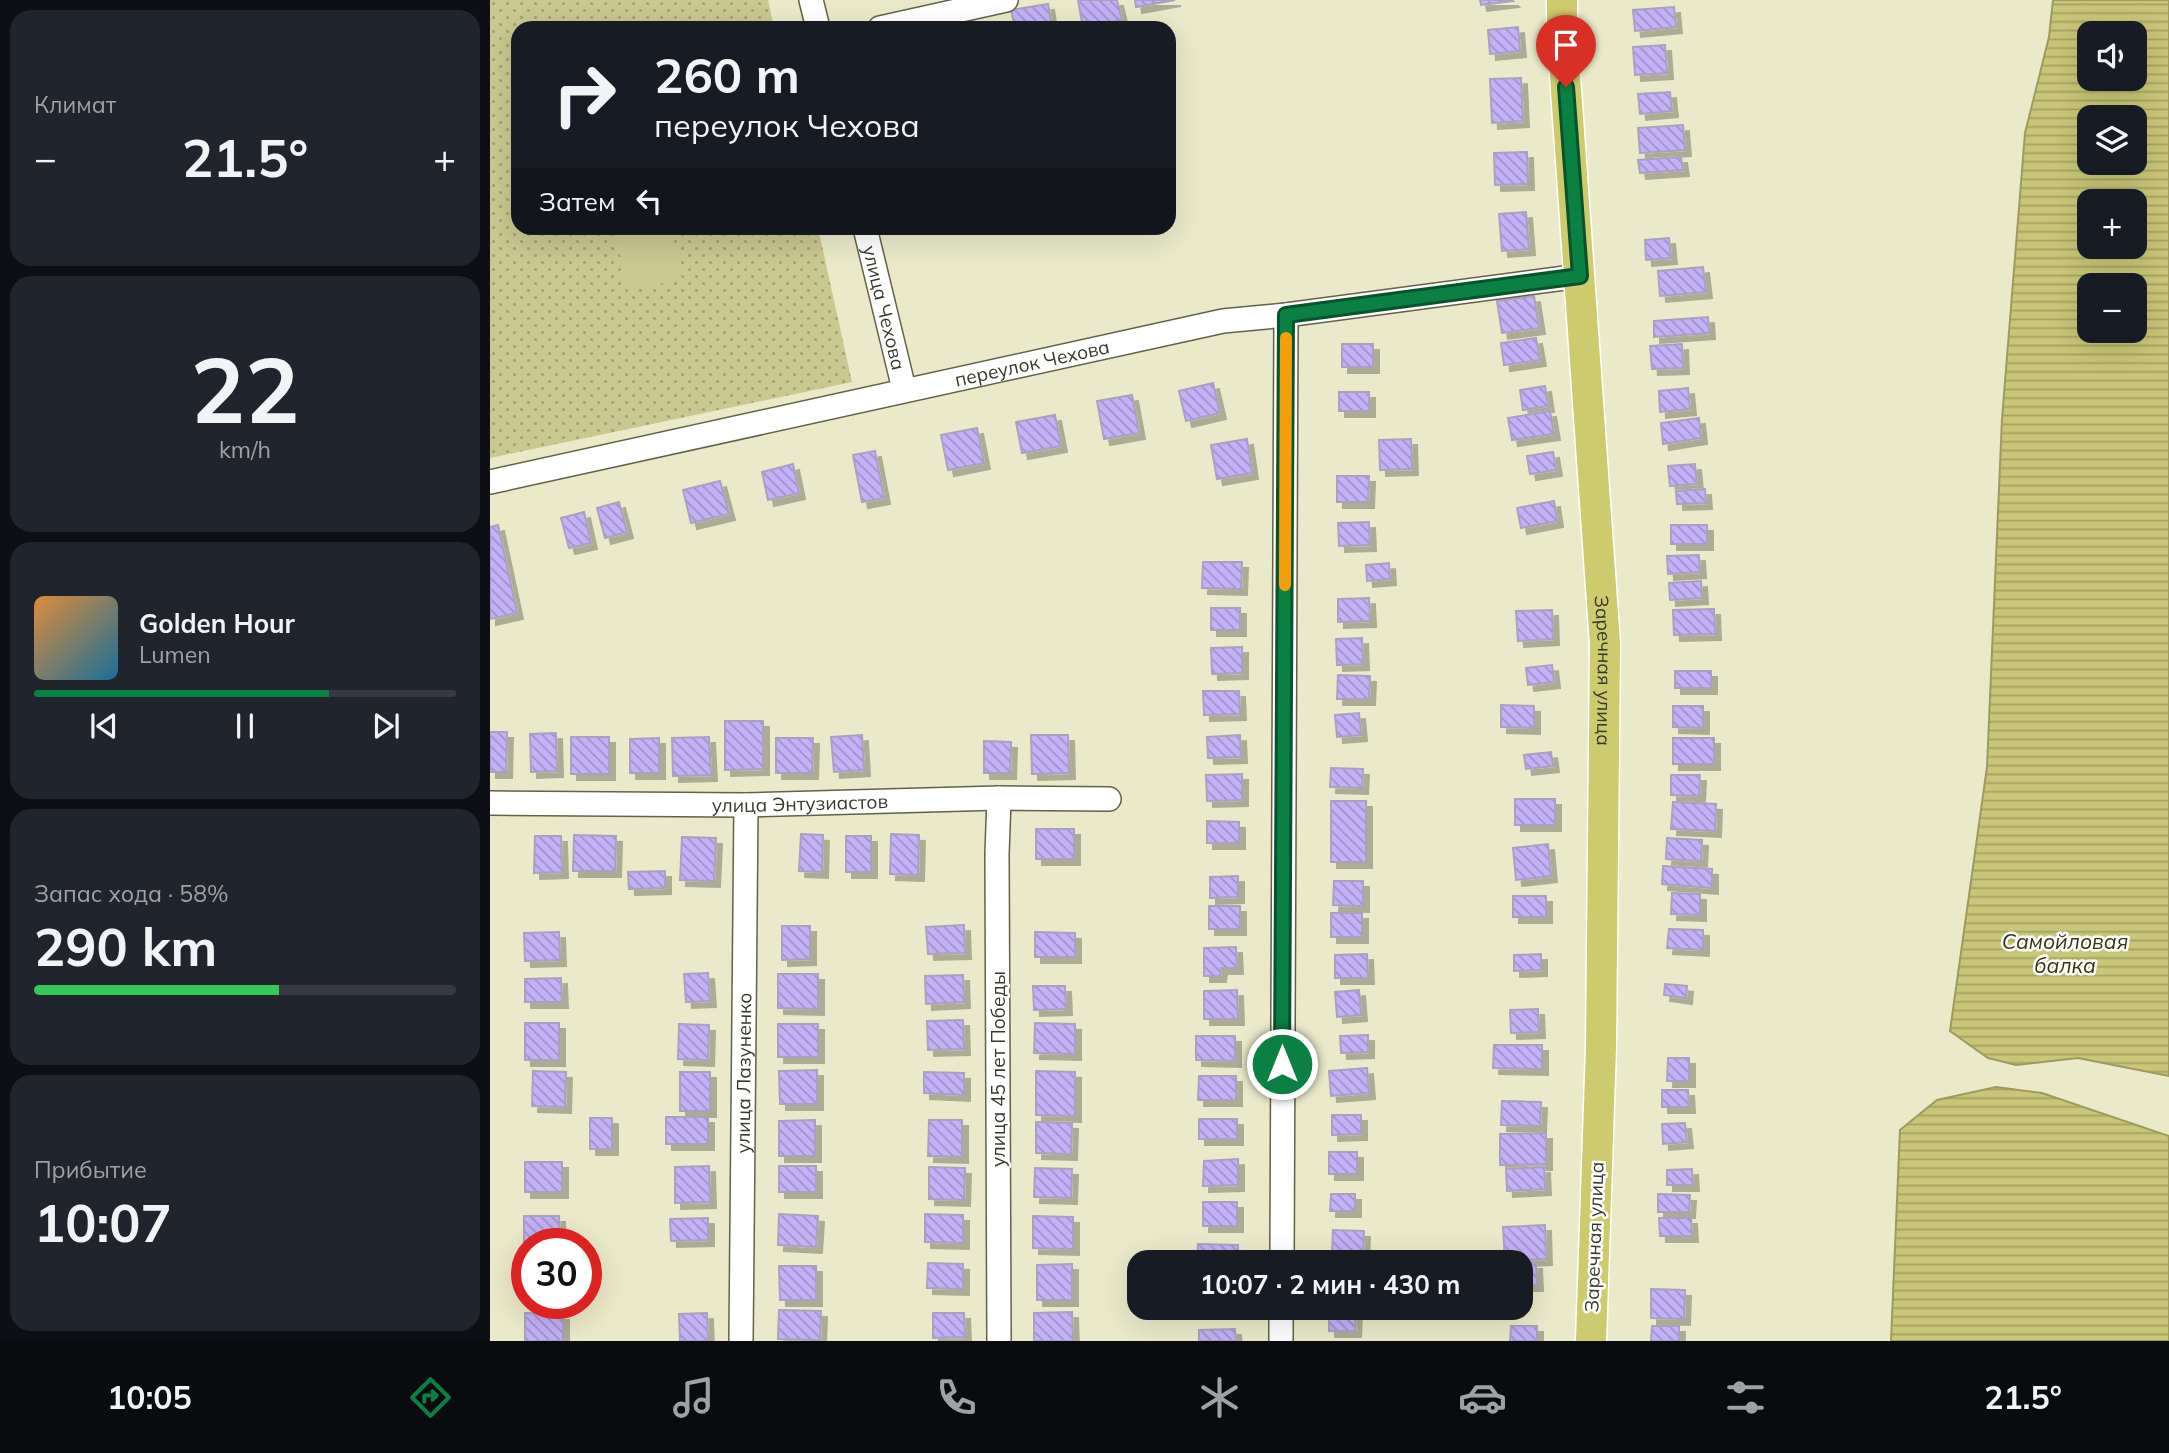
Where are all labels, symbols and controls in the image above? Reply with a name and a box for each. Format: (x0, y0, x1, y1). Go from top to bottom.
pin (1536, 15, 1596, 87)
map controls (2077, 21, 2147, 343)
button: sound (2077, 21, 2147, 91)
icon: arrive (1547, 26, 1585, 64)
text: 260 m (654, 44, 800, 105)
icon: right (539, 49, 630, 140)
text: Климат (34, 90, 116, 119)
text: переулок Чехова (654, 105, 920, 145)
button: layers (2077, 105, 2147, 175)
text: 21.5° (182, 125, 308, 190)
text: − (34, 134, 57, 182)
text: + (433, 134, 456, 182)
icon: left (630, 182, 668, 220)
text: Затем (539, 185, 616, 218)
button: + (2077, 189, 2147, 259)
street label: улица Чехова (858, 243, 911, 372)
button: − (2077, 273, 2147, 343)
text: 22 (190, 332, 300, 446)
street label: переулок Чехова (952, 334, 1112, 392)
text: km/h (219, 435, 271, 464)
street label: Заречная улица (1590, 594, 1617, 746)
text: Golden Hour (139, 607, 295, 640)
text: Lumen (139, 640, 211, 669)
icon: previous (85, 707, 123, 745)
icon: pause (226, 707, 264, 745)
icon: next (367, 707, 405, 745)
street label: улица Энтузиастов (712, 789, 888, 817)
text: Запас хода · 58% (34, 879, 229, 908)
text: 290 km (34, 914, 217, 979)
water label: Самойловая балка (2002, 928, 2128, 978)
street label: улица 45 лет Победы (986, 971, 1010, 1167)
street label: улица Лазуненко (731, 992, 756, 1154)
position arrow (1245, 1027, 1319, 1101)
text: Прибытие (34, 1155, 147, 1184)
street label: Заречная улица (1579, 1161, 1609, 1313)
text: 10:07 (34, 1190, 172, 1255)
speed limit sign: 30 (511, 1228, 602, 1319)
text: 10:07 · 2 мин · 430 m (1200, 1268, 1460, 1301)
icon: directions (406, 1373, 455, 1422)
icon: music (669, 1373, 718, 1422)
icon: phone (932, 1373, 981, 1422)
icon: climate (1195, 1373, 1244, 1422)
icon: car (1458, 1373, 1507, 1422)
icon: filters (1721, 1373, 1770, 1422)
text: 10:05 (107, 1377, 192, 1417)
text: 21.5° (1984, 1377, 2062, 1417)

